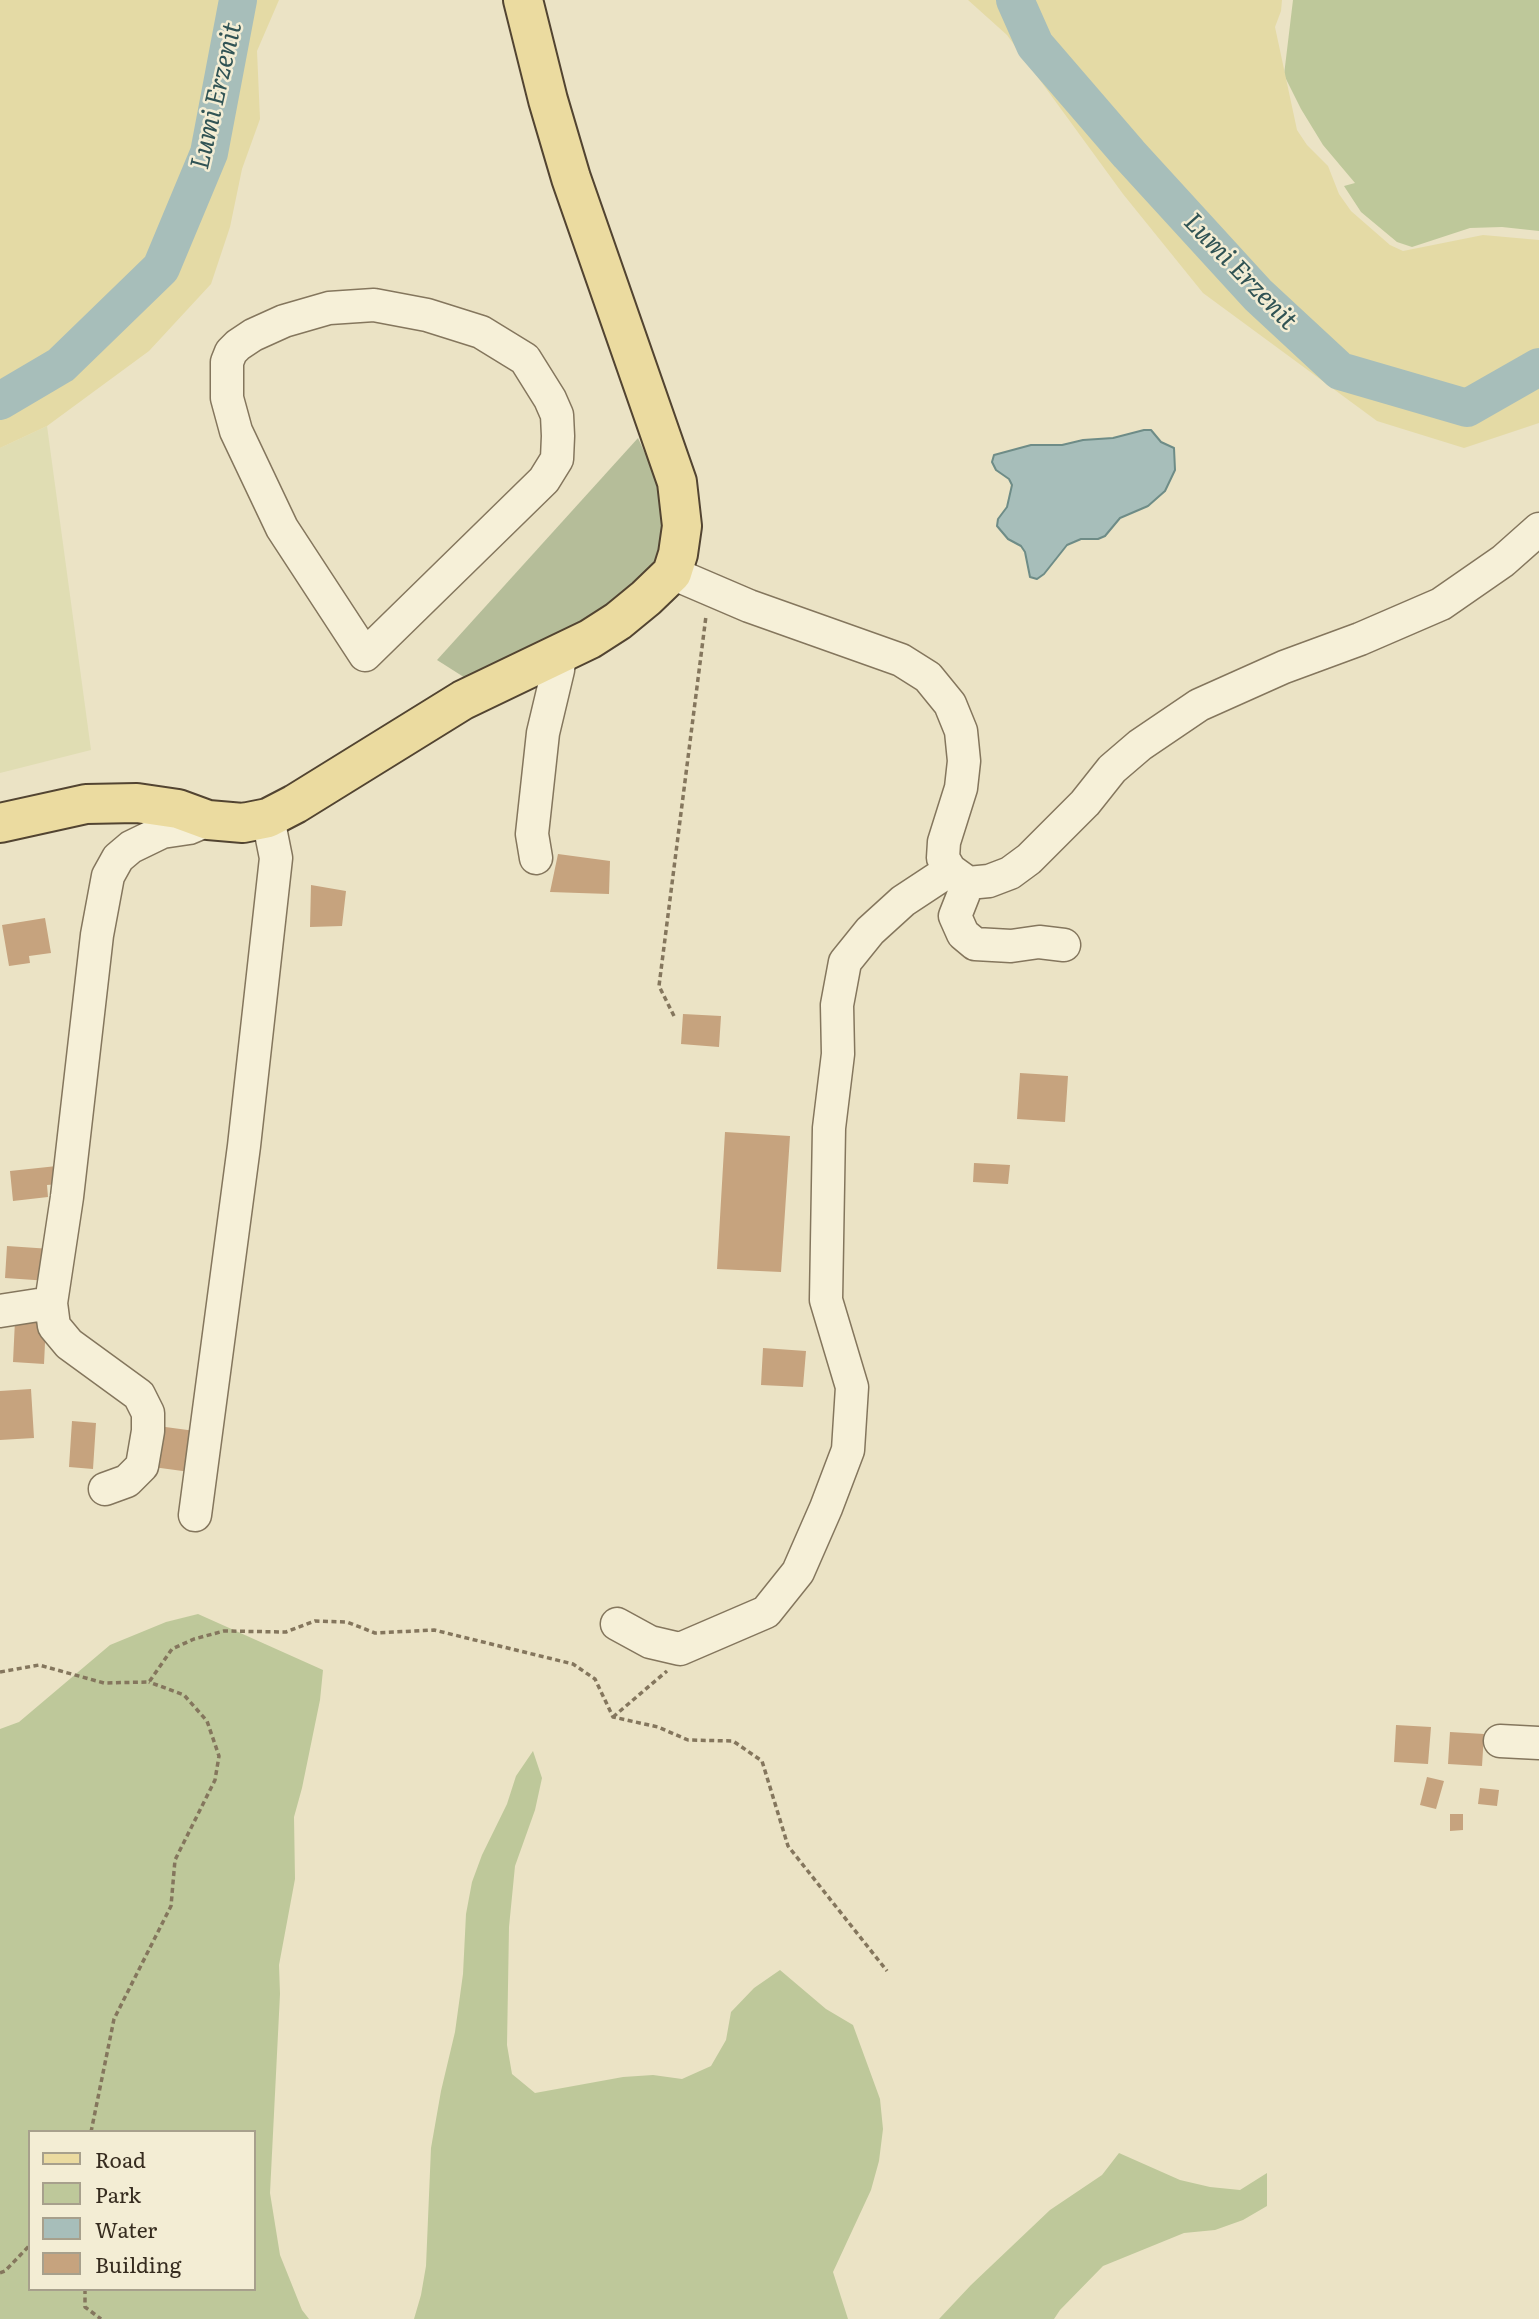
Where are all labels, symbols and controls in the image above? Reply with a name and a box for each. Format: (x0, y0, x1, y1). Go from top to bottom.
water label: Lumi Erzenit (185, 19, 249, 173)
water label: Lumi Erzenit (1177, 207, 1303, 337)
legend (28, 2130, 256, 2291)
text: Road (95, 2143, 146, 2174)
text: Park (95, 2178, 141, 2209)
text: Water (95, 2213, 157, 2244)
text: Building (95, 2248, 181, 2279)

